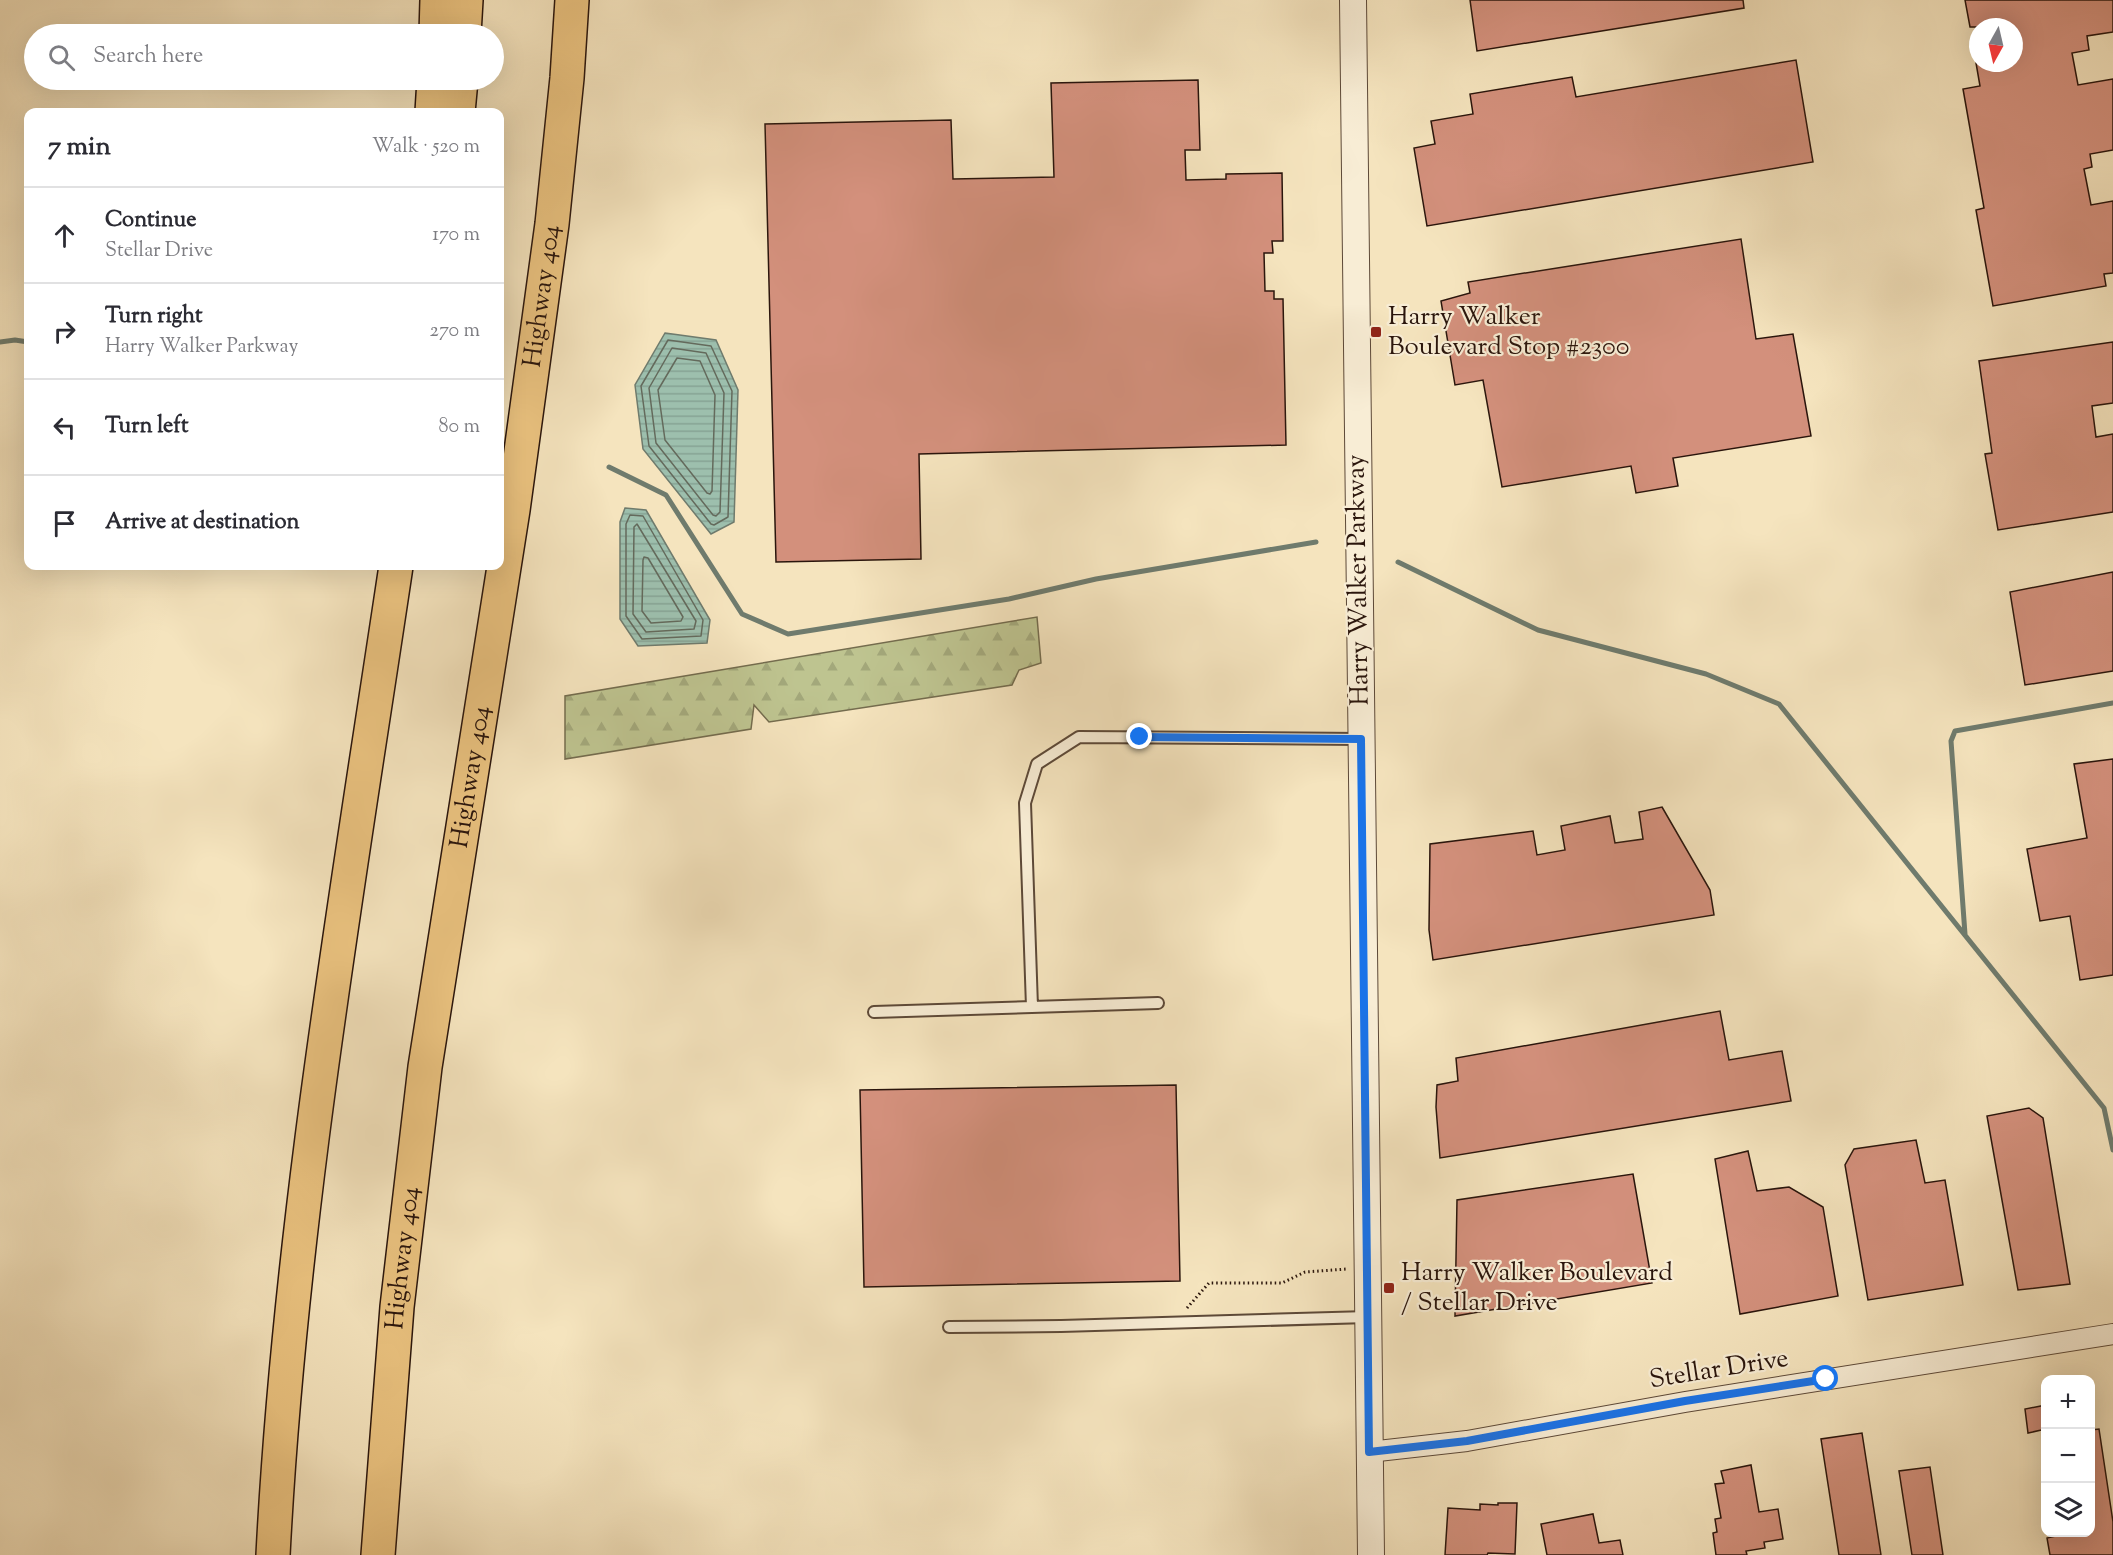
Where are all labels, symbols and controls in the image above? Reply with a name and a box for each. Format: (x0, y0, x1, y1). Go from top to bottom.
north arrow (1969, 18, 2023, 72)
search box (24, 24, 504, 90)
icon: search (45, 41, 78, 74)
text: Search here (93, 41, 203, 73)
text: 7 min (48, 129, 111, 166)
text: Walk · 520 m (372, 133, 480, 162)
text: Continue (105, 205, 196, 237)
icon: ahead (48, 219, 81, 252)
text: 170 m (432, 221, 480, 250)
street label: Highway 404 (514, 223, 570, 370)
text: Stellar Drive (105, 237, 213, 266)
place label: Harry Walker Boulevard Stop #2300 (1388, 299, 1630, 366)
text: Turn right (105, 301, 202, 333)
icon: right (48, 315, 81, 348)
text: 270 m (430, 317, 480, 346)
marker: Harry Walker Boulevard Stop #2300 (1369, 325, 1383, 339)
text: Harry Walker Parkway (105, 333, 298, 362)
icon: left (48, 411, 81, 444)
text: Turn left (105, 411, 188, 443)
text: 80 m (439, 413, 480, 442)
street label: Harry Walker Parkway (1338, 454, 1380, 706)
icon: arrive (48, 507, 81, 540)
text: Arrive at destination (105, 507, 300, 539)
street label: Highway 404 (441, 703, 500, 851)
route end (1126, 723, 1152, 749)
street label: Highway 404 (377, 1185, 429, 1331)
place label: Harry Walker Boulevard / Stellar Drive (1401, 1255, 1673, 1322)
marker: Harry Walker Boulevard / Stellar Drive (1382, 1281, 1396, 1295)
street label: Stellar Drive (1647, 1341, 1791, 1399)
route start (1812, 1365, 1838, 1391)
map controls (2041, 1375, 2095, 1537)
button: + (2041, 1375, 2095, 1429)
button: − (2041, 1429, 2095, 1483)
button: layers (2041, 1483, 2095, 1537)

